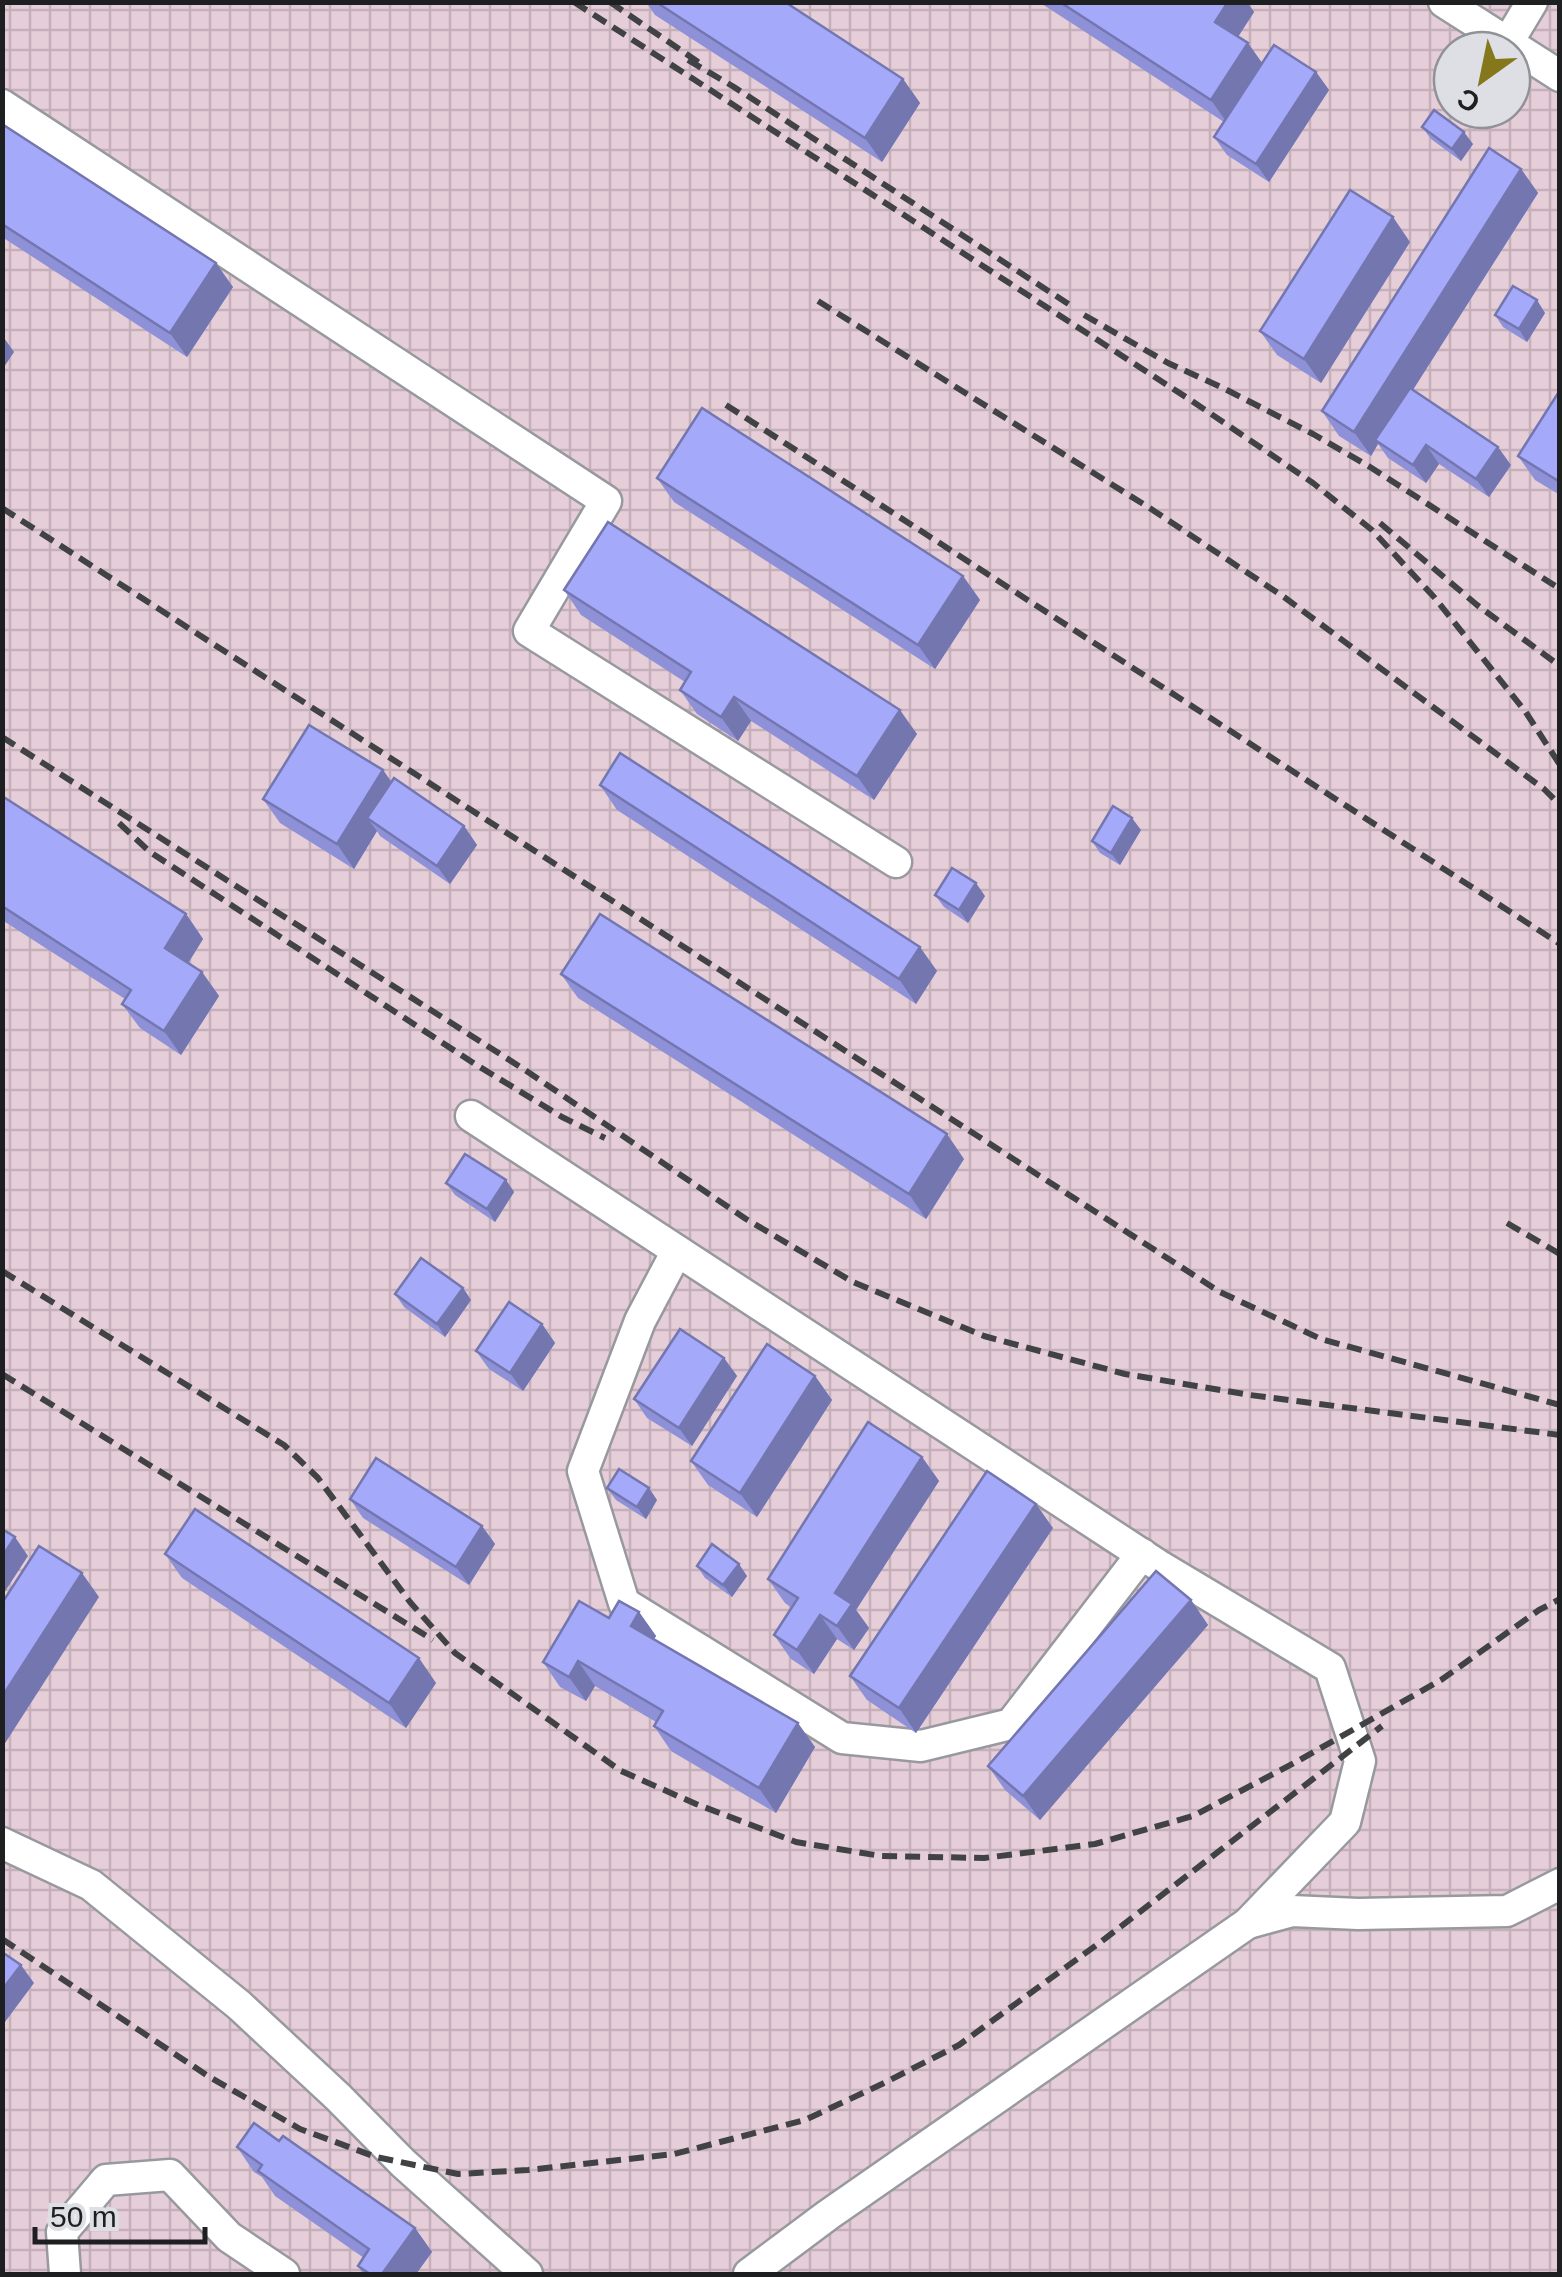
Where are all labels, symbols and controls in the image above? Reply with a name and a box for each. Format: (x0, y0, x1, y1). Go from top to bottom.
north arrow (1432, 30, 1532, 130)
text: С (1452, 82, 1486, 119)
scale bar (35, 2182, 205, 2244)
text: 50 m (50, 2200, 117, 2233)

